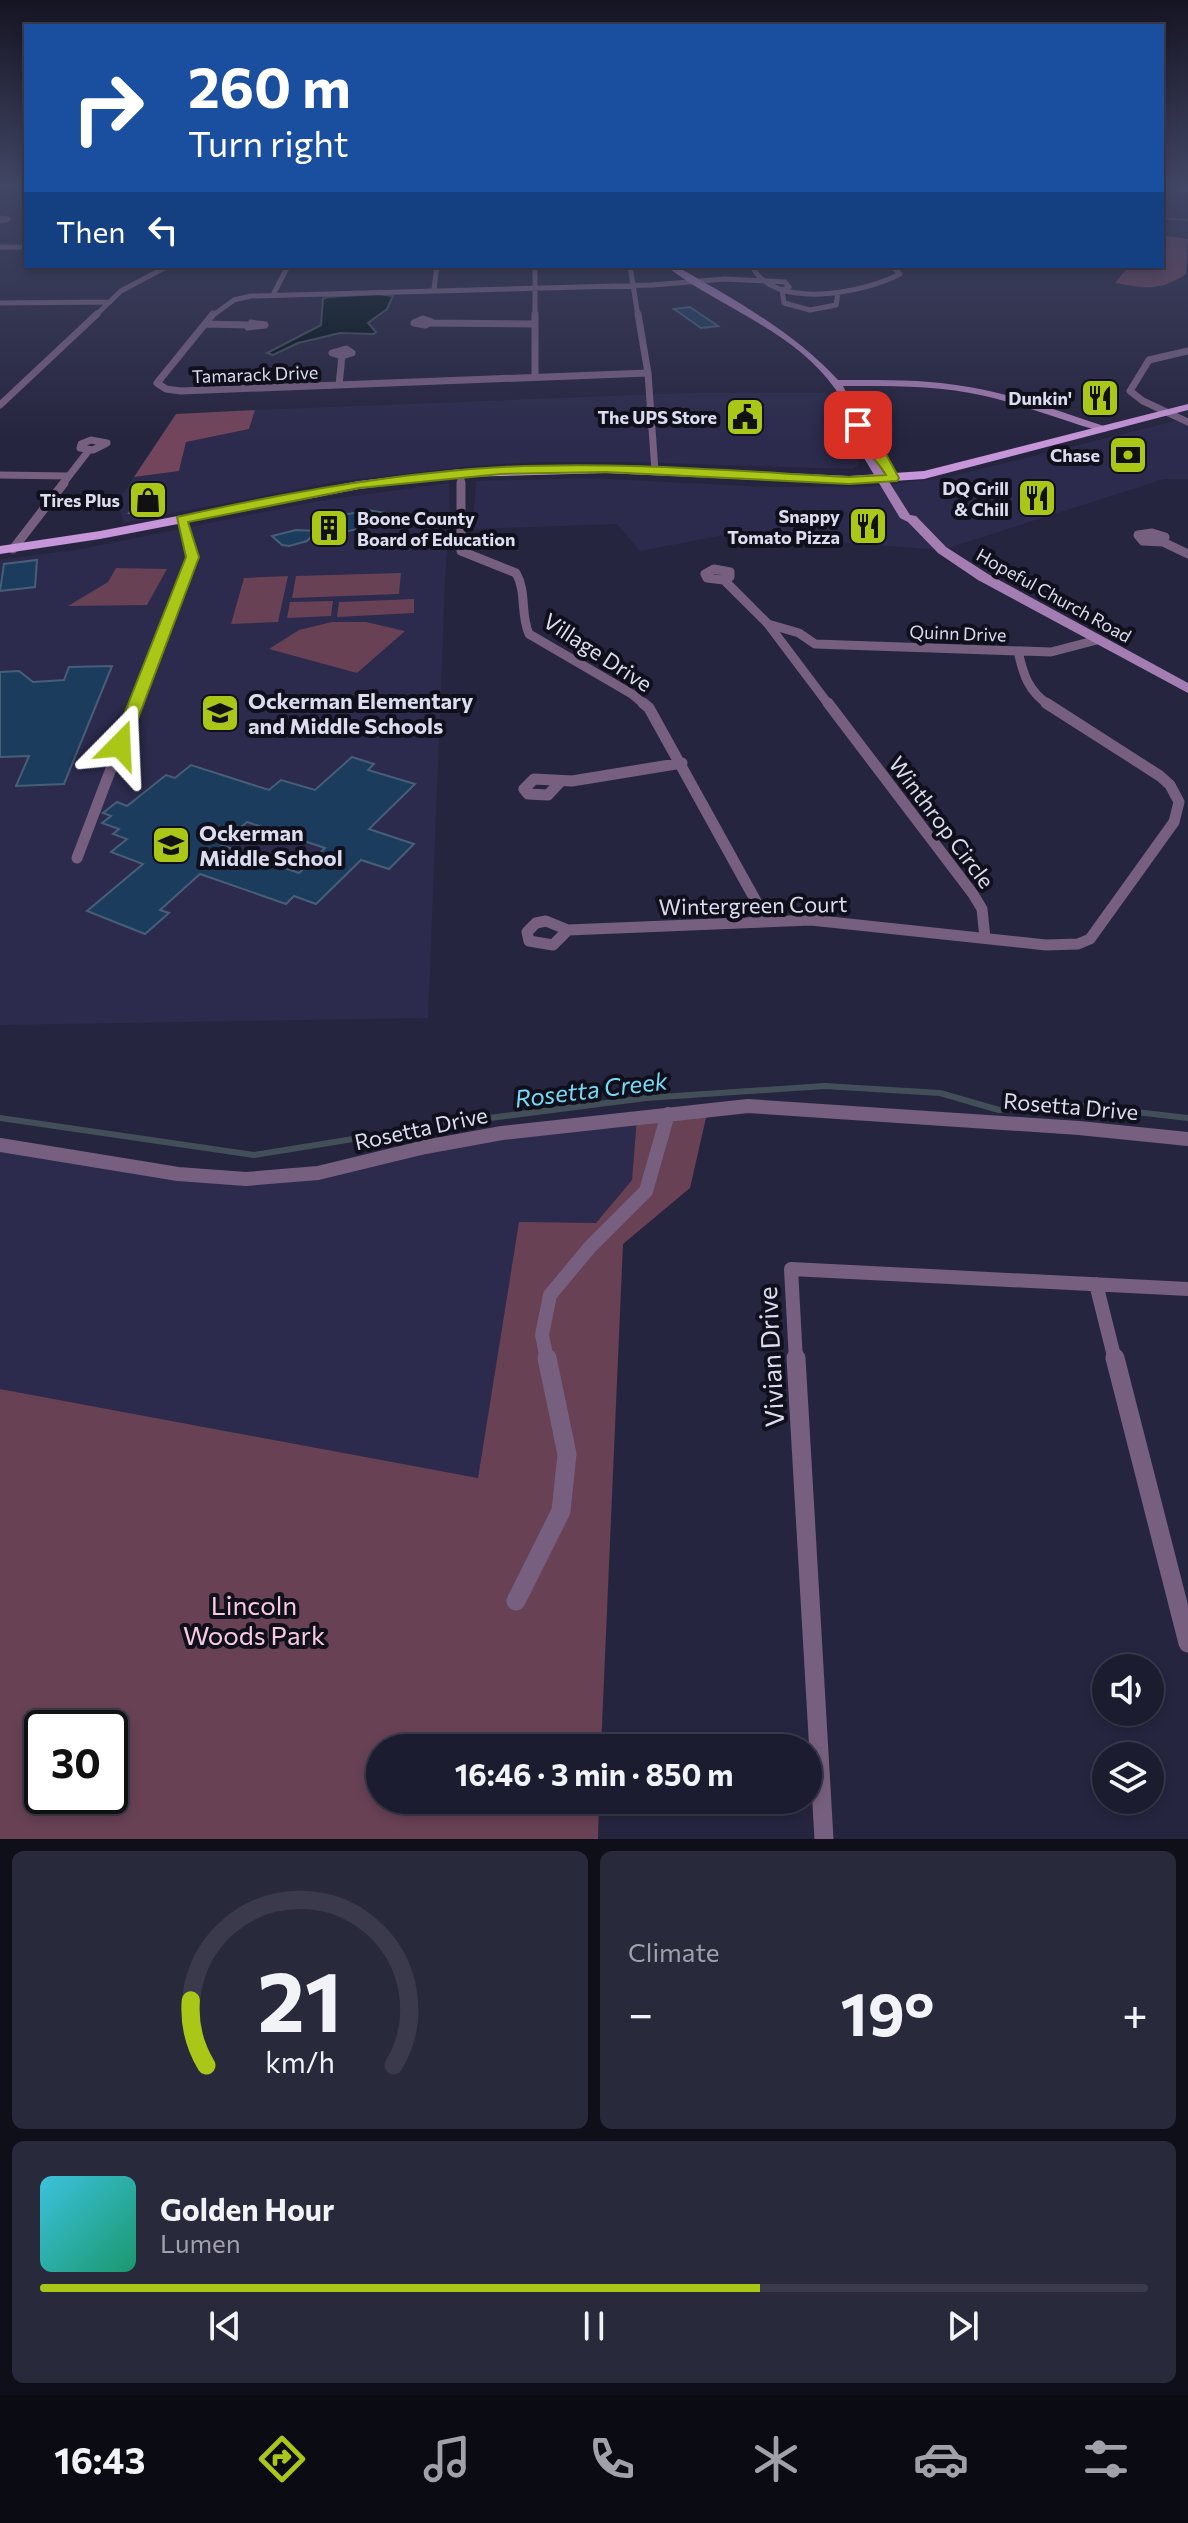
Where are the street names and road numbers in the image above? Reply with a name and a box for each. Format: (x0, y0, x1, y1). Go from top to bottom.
street label: Tamarack Drive (191, 361, 319, 387)
street label: Hopeful Church Road (973, 543, 1135, 647)
street label: Village Drive (539, 607, 657, 697)
street label: Quinn Drive (909, 620, 1007, 646)
street label: Winthrop Circle (884, 751, 1000, 893)
street label: Wintergreen Court (658, 890, 848, 920)
street label: Rosetta Drive (1002, 1087, 1140, 1125)
street label: Rosetta Drive (352, 1101, 490, 1155)
street label: Vivian Drive (751, 1286, 789, 1428)

